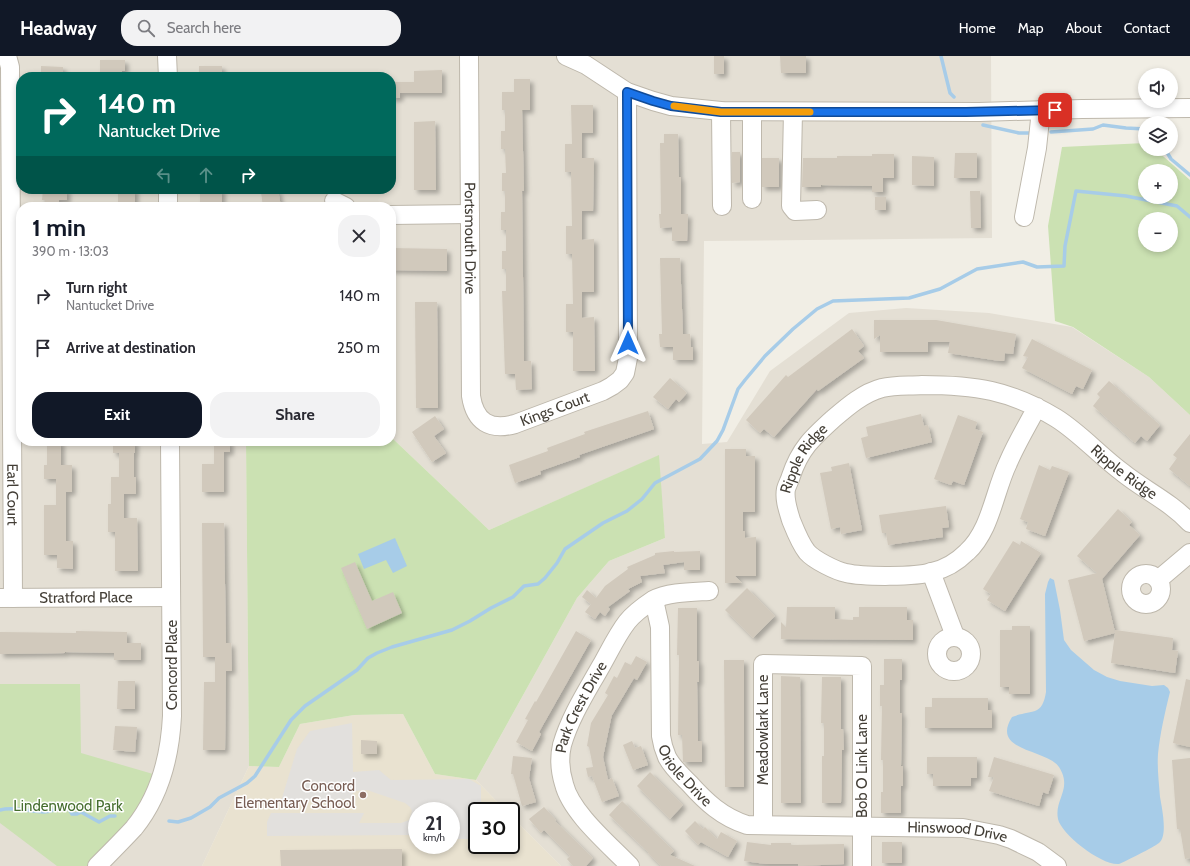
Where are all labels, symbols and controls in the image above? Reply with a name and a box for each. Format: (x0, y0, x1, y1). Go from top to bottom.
search box (121, 10, 401, 46)
text: Headway (20, 17, 97, 40)
icon: search (135, 17, 157, 39)
text: Search here (167, 19, 241, 37)
text: Home (959, 19, 996, 37)
text: Map (1018, 19, 1043, 37)
text: About (1065, 19, 1102, 37)
text: Contact (1124, 19, 1170, 37)
map controls (1138, 68, 1178, 252)
button: sound (1138, 68, 1178, 108)
text: 140 m (98, 86, 176, 120)
icon: right (32, 88, 84, 140)
pin (1038, 93, 1072, 127)
icon: arrive (1044, 99, 1066, 121)
button: layers (1138, 116, 1178, 156)
text: Nantucket Drive (98, 120, 220, 142)
icon: left (153, 164, 175, 186)
icon: ahead (195, 164, 217, 186)
icon: right (237, 164, 259, 186)
button: + (1138, 164, 1178, 204)
street label: Portsmouth Drive (461, 182, 479, 294)
button: − (1138, 212, 1178, 252)
text: 1 min (32, 213, 86, 242)
button: close (338, 215, 380, 257)
text: 390 m · 13:03 (32, 243, 109, 259)
text: Turn right (66, 279, 127, 297)
icon: right (32, 285, 54, 307)
text: 140 m (339, 287, 380, 305)
text: Nantucket Drive (66, 297, 154, 313)
position arrow (607, 322, 649, 364)
icon: arrive (32, 337, 54, 359)
text: Arrive at destination (66, 339, 196, 357)
text: 250 m (337, 339, 380, 357)
street label: Kings Court (518, 388, 592, 430)
button: Exit (32, 392, 202, 438)
button: Share (210, 392, 380, 438)
street label: Ripple Ridge (776, 420, 831, 495)
street label: Ripple Ridge (1087, 441, 1161, 503)
street label: Earl Court (3, 463, 22, 526)
street label: Stratford Place (39, 588, 133, 607)
street label: Concord Place (163, 619, 181, 710)
street label: Park Crest Drive (552, 658, 611, 754)
street label: Meadowlark Lane (754, 674, 772, 785)
street label: Bob O Link Lane (853, 714, 871, 818)
street label: Oriole Drive (654, 742, 716, 811)
place label: Concord Elementary School (235, 777, 355, 812)
marker: Concord Elementary School (358, 790, 368, 800)
park label: Lindenwood Park (13, 797, 123, 815)
speed limit sign: 30 (468, 802, 520, 854)
text: 21 (425, 811, 443, 835)
street label: Hinswood Drive (907, 818, 1010, 846)
text: km/h (423, 831, 445, 844)

